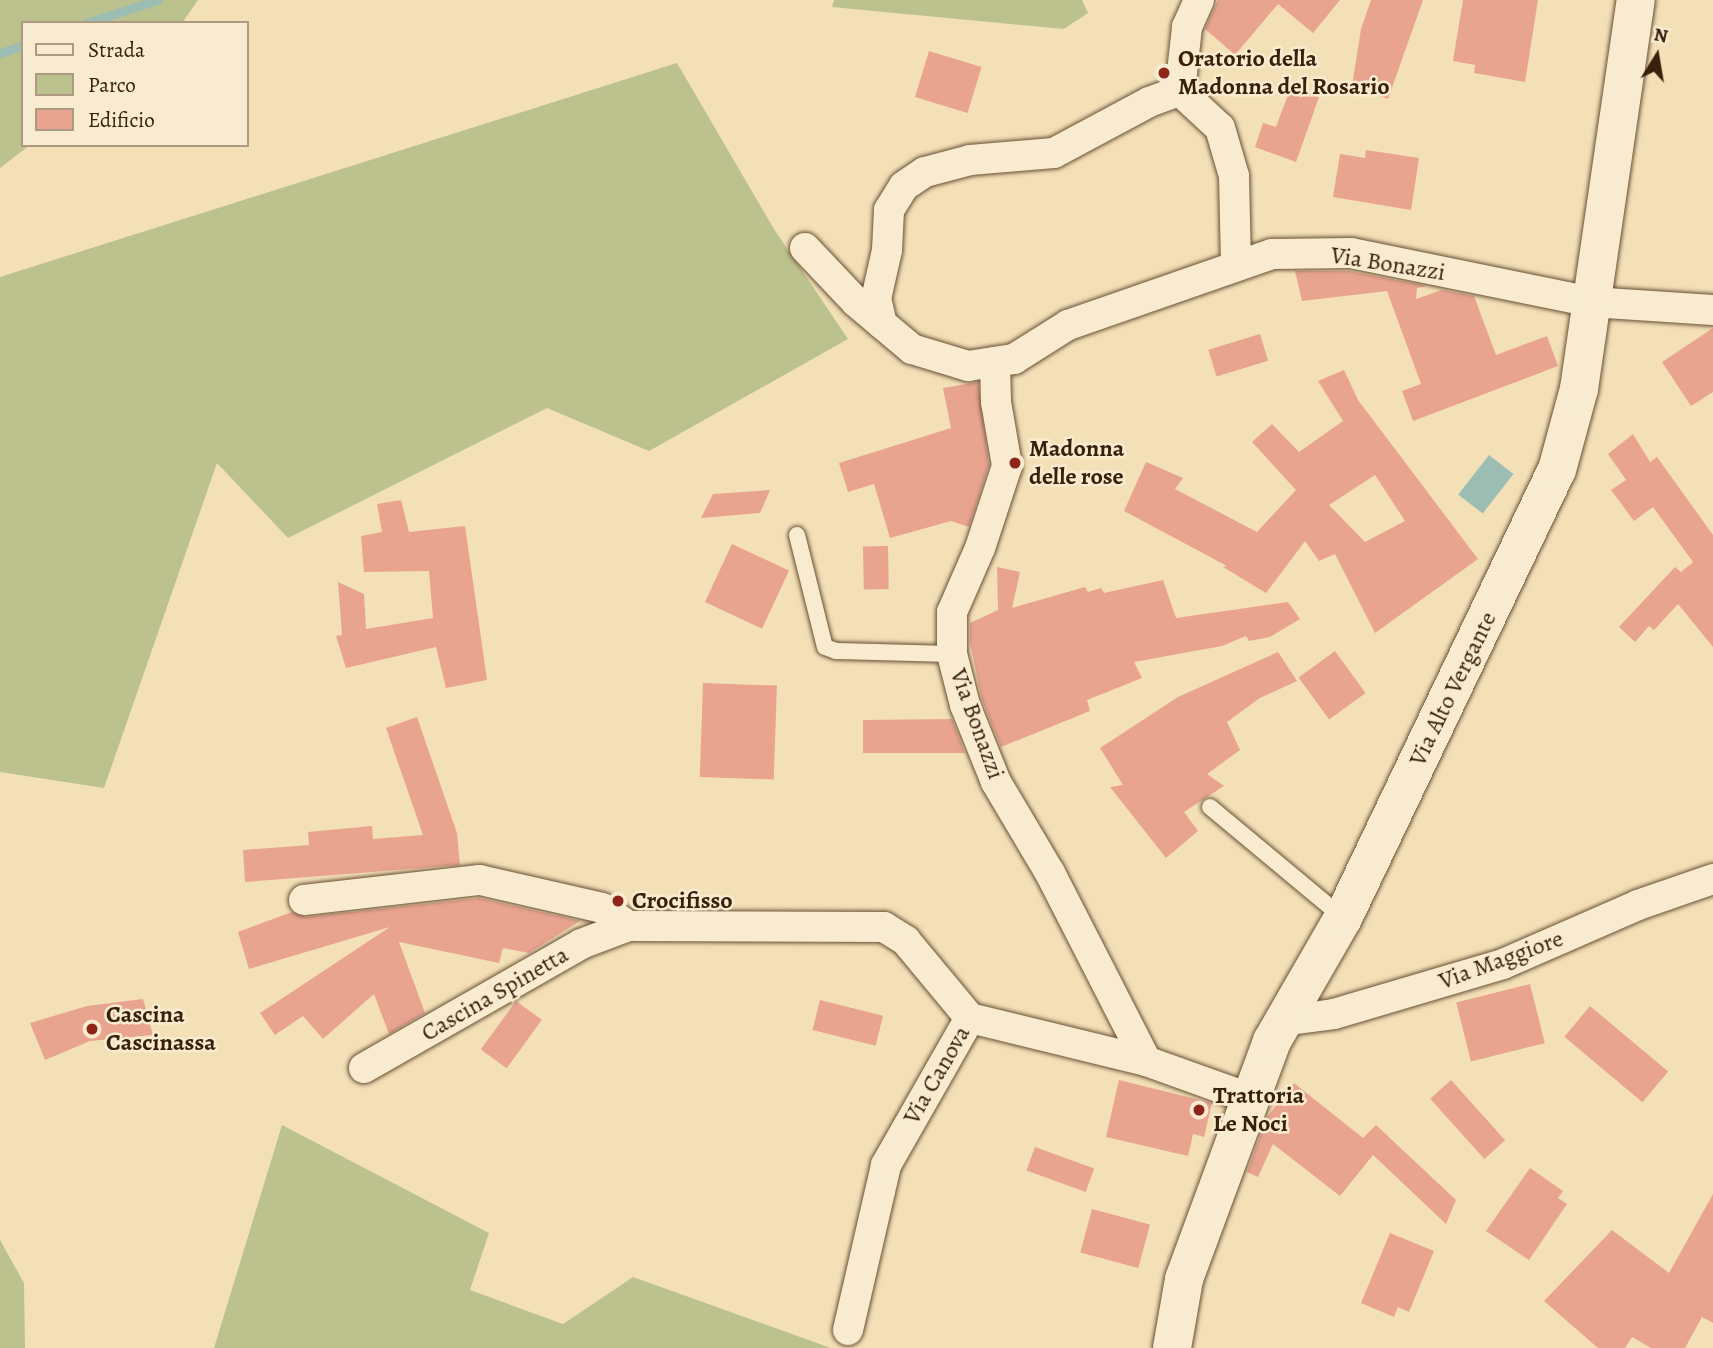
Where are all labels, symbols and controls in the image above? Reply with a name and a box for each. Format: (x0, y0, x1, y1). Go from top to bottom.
legend (21, 21, 248, 147)
north arrow (1622, 21, 1692, 91)
text: N (1652, 21, 1670, 49)
text: Strada (88, 36, 145, 64)
place label: Oratorio della Madonna del Rosario (1178, 45, 1390, 101)
marker: Oratorio della Madonna del Rosario (1156, 65, 1172, 81)
text: Parco (88, 71, 136, 99)
text: Edificio (88, 106, 155, 134)
street label: Via Bonazzi (1329, 241, 1447, 287)
place label: Madonna delle rose (1029, 435, 1124, 491)
marker: Madonna delle rose (1007, 455, 1023, 471)
street label: Via Alto Vergante (1403, 607, 1503, 771)
street label: Via Bonazzi (944, 665, 1010, 783)
place label: Crocifisso (632, 887, 733, 915)
marker: Crocifisso (610, 893, 626, 909)
street label: Via Maggiore (1435, 924, 1567, 996)
street label: Cascina Spinetta (416, 940, 574, 1048)
place label: Cascina Cascinassa (106, 1001, 216, 1057)
marker: Cascina Cascinassa (84, 1021, 100, 1037)
street label: Via Canova (897, 1021, 977, 1129)
place label: Trattoria Le Noci (1213, 1082, 1304, 1138)
marker: Trattoria Le Noci (1191, 1102, 1207, 1118)

